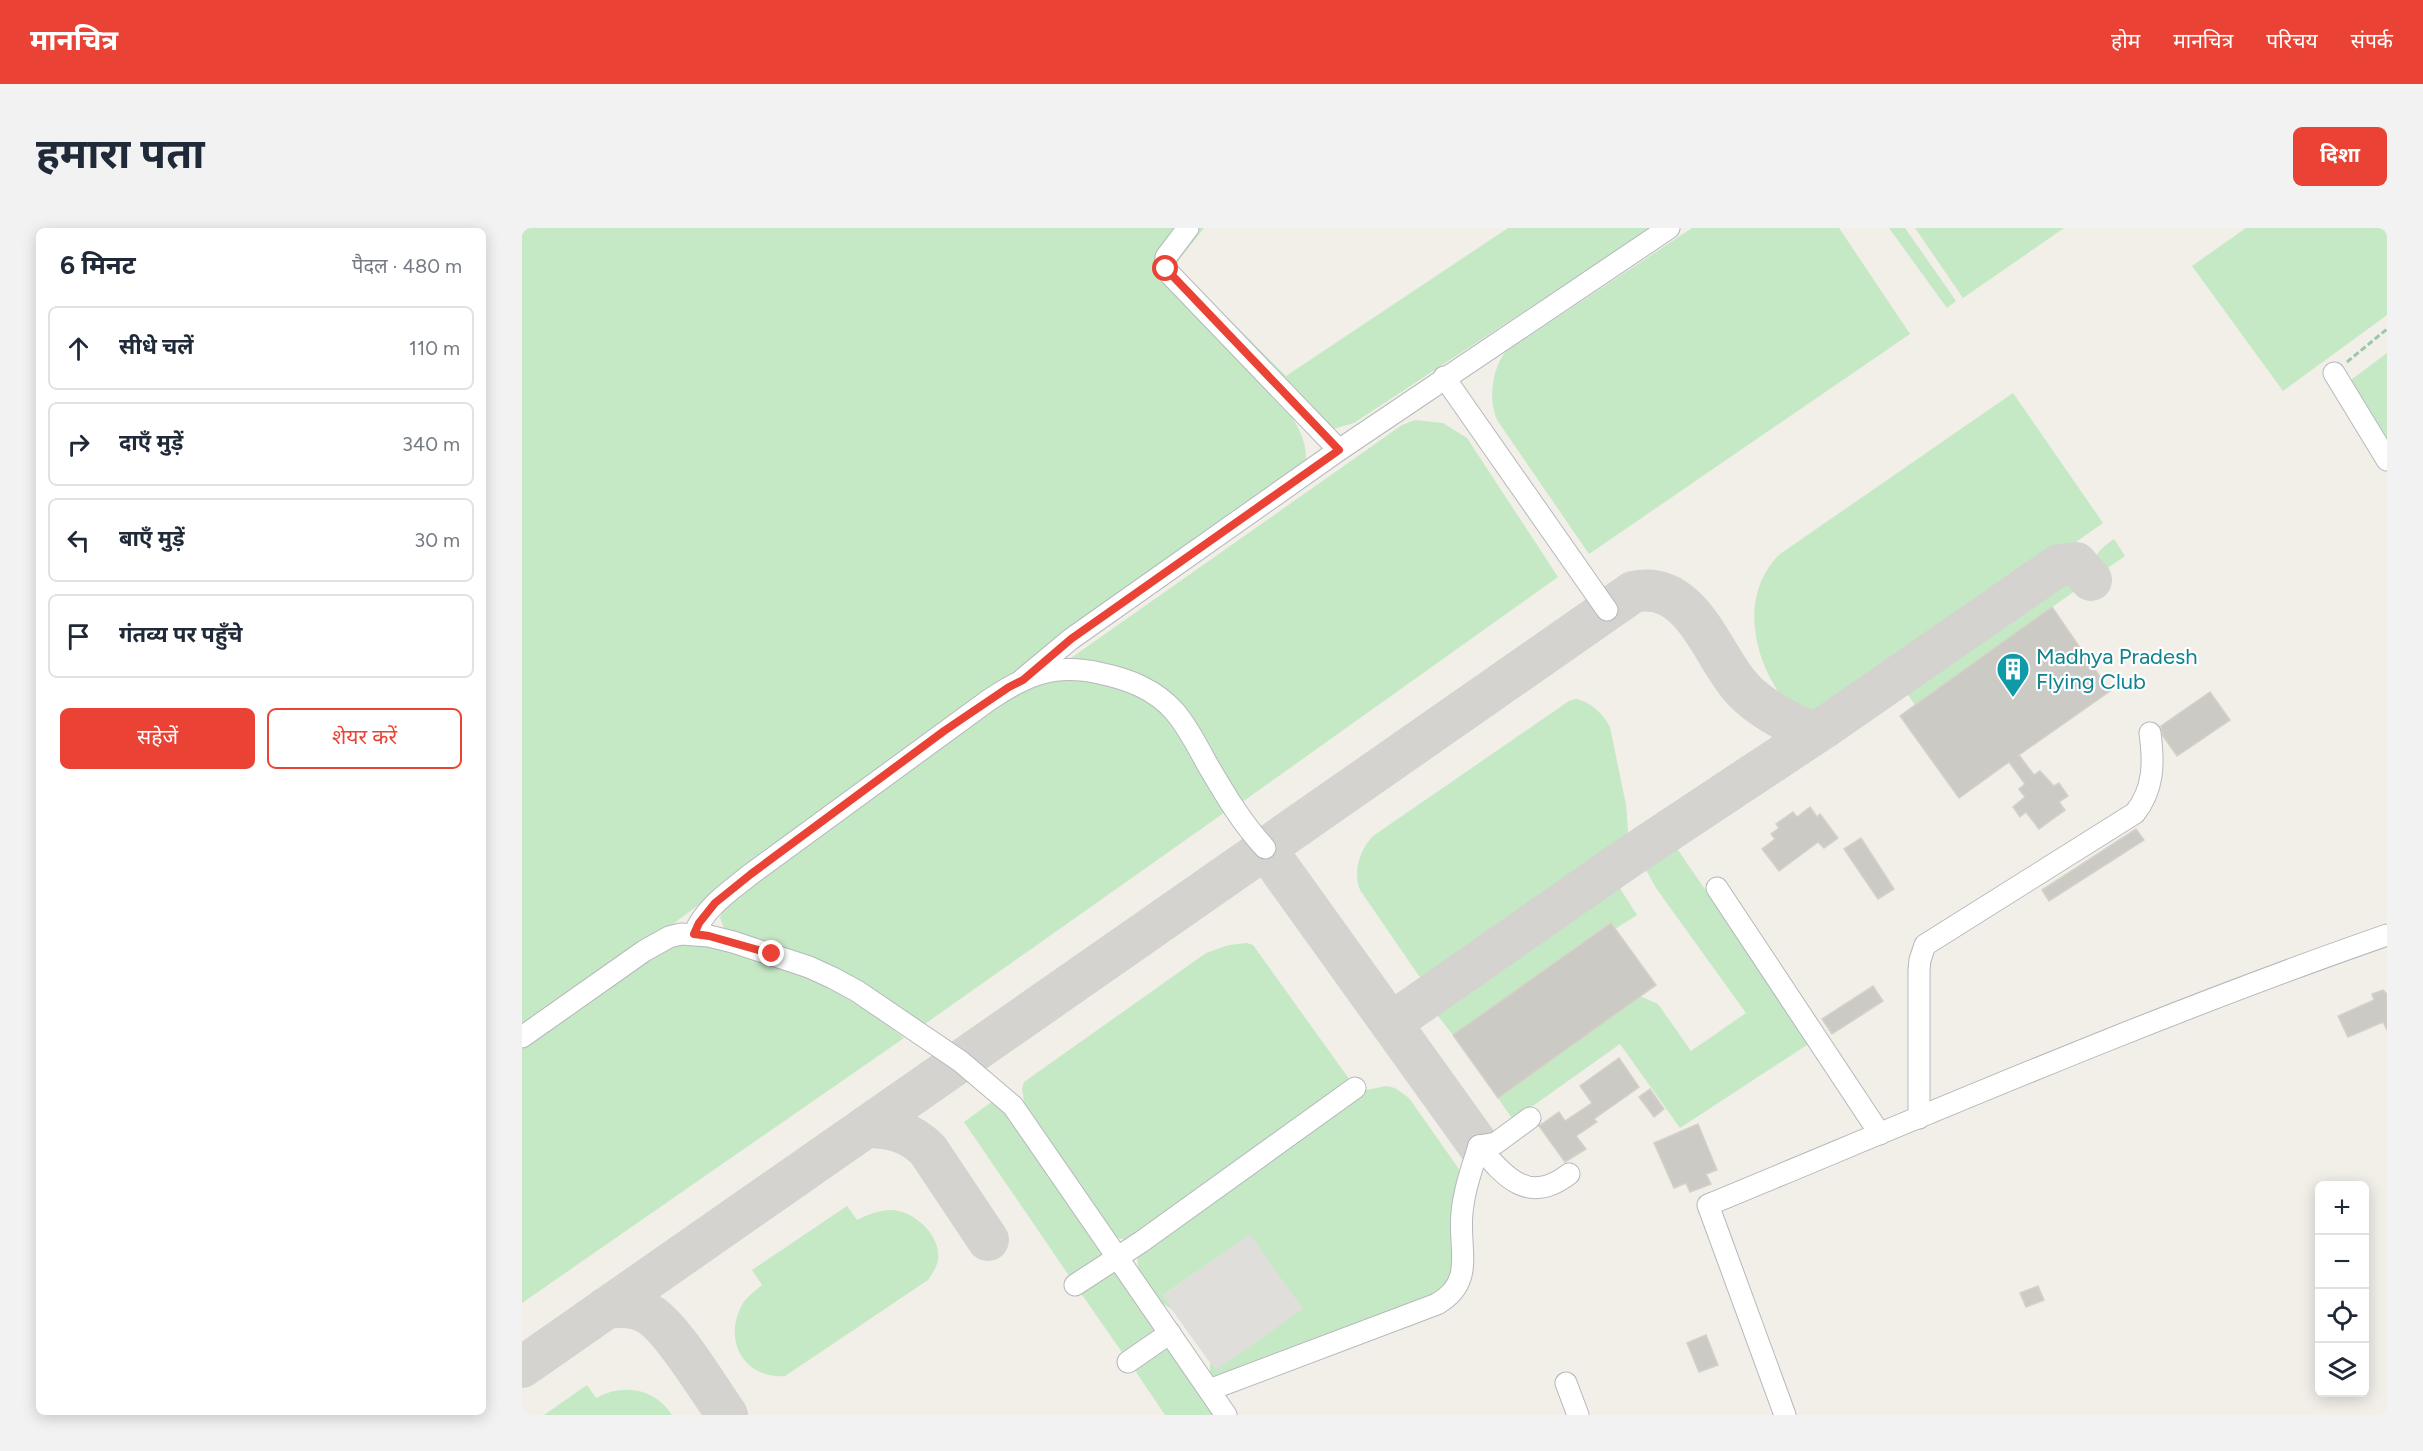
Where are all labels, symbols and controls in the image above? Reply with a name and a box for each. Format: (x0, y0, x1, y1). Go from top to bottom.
text: मानचित्र (30, 23, 118, 57)
text: होम (2111, 28, 2140, 53)
text: मानचित्र (2173, 28, 2233, 53)
text: परिचय (2266, 28, 2318, 53)
text: संपर्क (2351, 28, 2393, 53)
button: दिशा (2293, 127, 2387, 186)
text: हमारा पता (36, 128, 205, 179)
text: 6 मिनट (60, 249, 136, 281)
text: पैदल · 480 m (352, 254, 462, 278)
route start (1152, 255, 1178, 281)
icon: ahead (62, 332, 95, 365)
text: सीधे चलें (119, 333, 194, 360)
text: 110 m (409, 336, 460, 360)
icon: right (62, 428, 95, 461)
text: दाएँ मुड़ें (119, 429, 183, 456)
text: 340 m (402, 432, 460, 456)
icon: left (62, 524, 95, 557)
text: बाएँ मुड़ें (119, 525, 185, 552)
text: 30 m (414, 528, 460, 552)
icon: arrive (62, 620, 95, 653)
text: गंतव्य पर पहुँचे (119, 621, 243, 648)
place label: Madhya Pradesh Flying Club (2036, 643, 2198, 695)
building icon: Madhya Pradesh Flying Club (1995, 651, 2031, 698)
button: सहेजें (60, 708, 255, 769)
button: शेयर करें (267, 708, 462, 769)
route end (758, 940, 784, 966)
map controls (2315, 1181, 2369, 1397)
button: + (2315, 1181, 2369, 1235)
button: − (2315, 1235, 2369, 1289)
button: locate (2315, 1289, 2369, 1343)
button: layers (2315, 1343, 2369, 1397)

